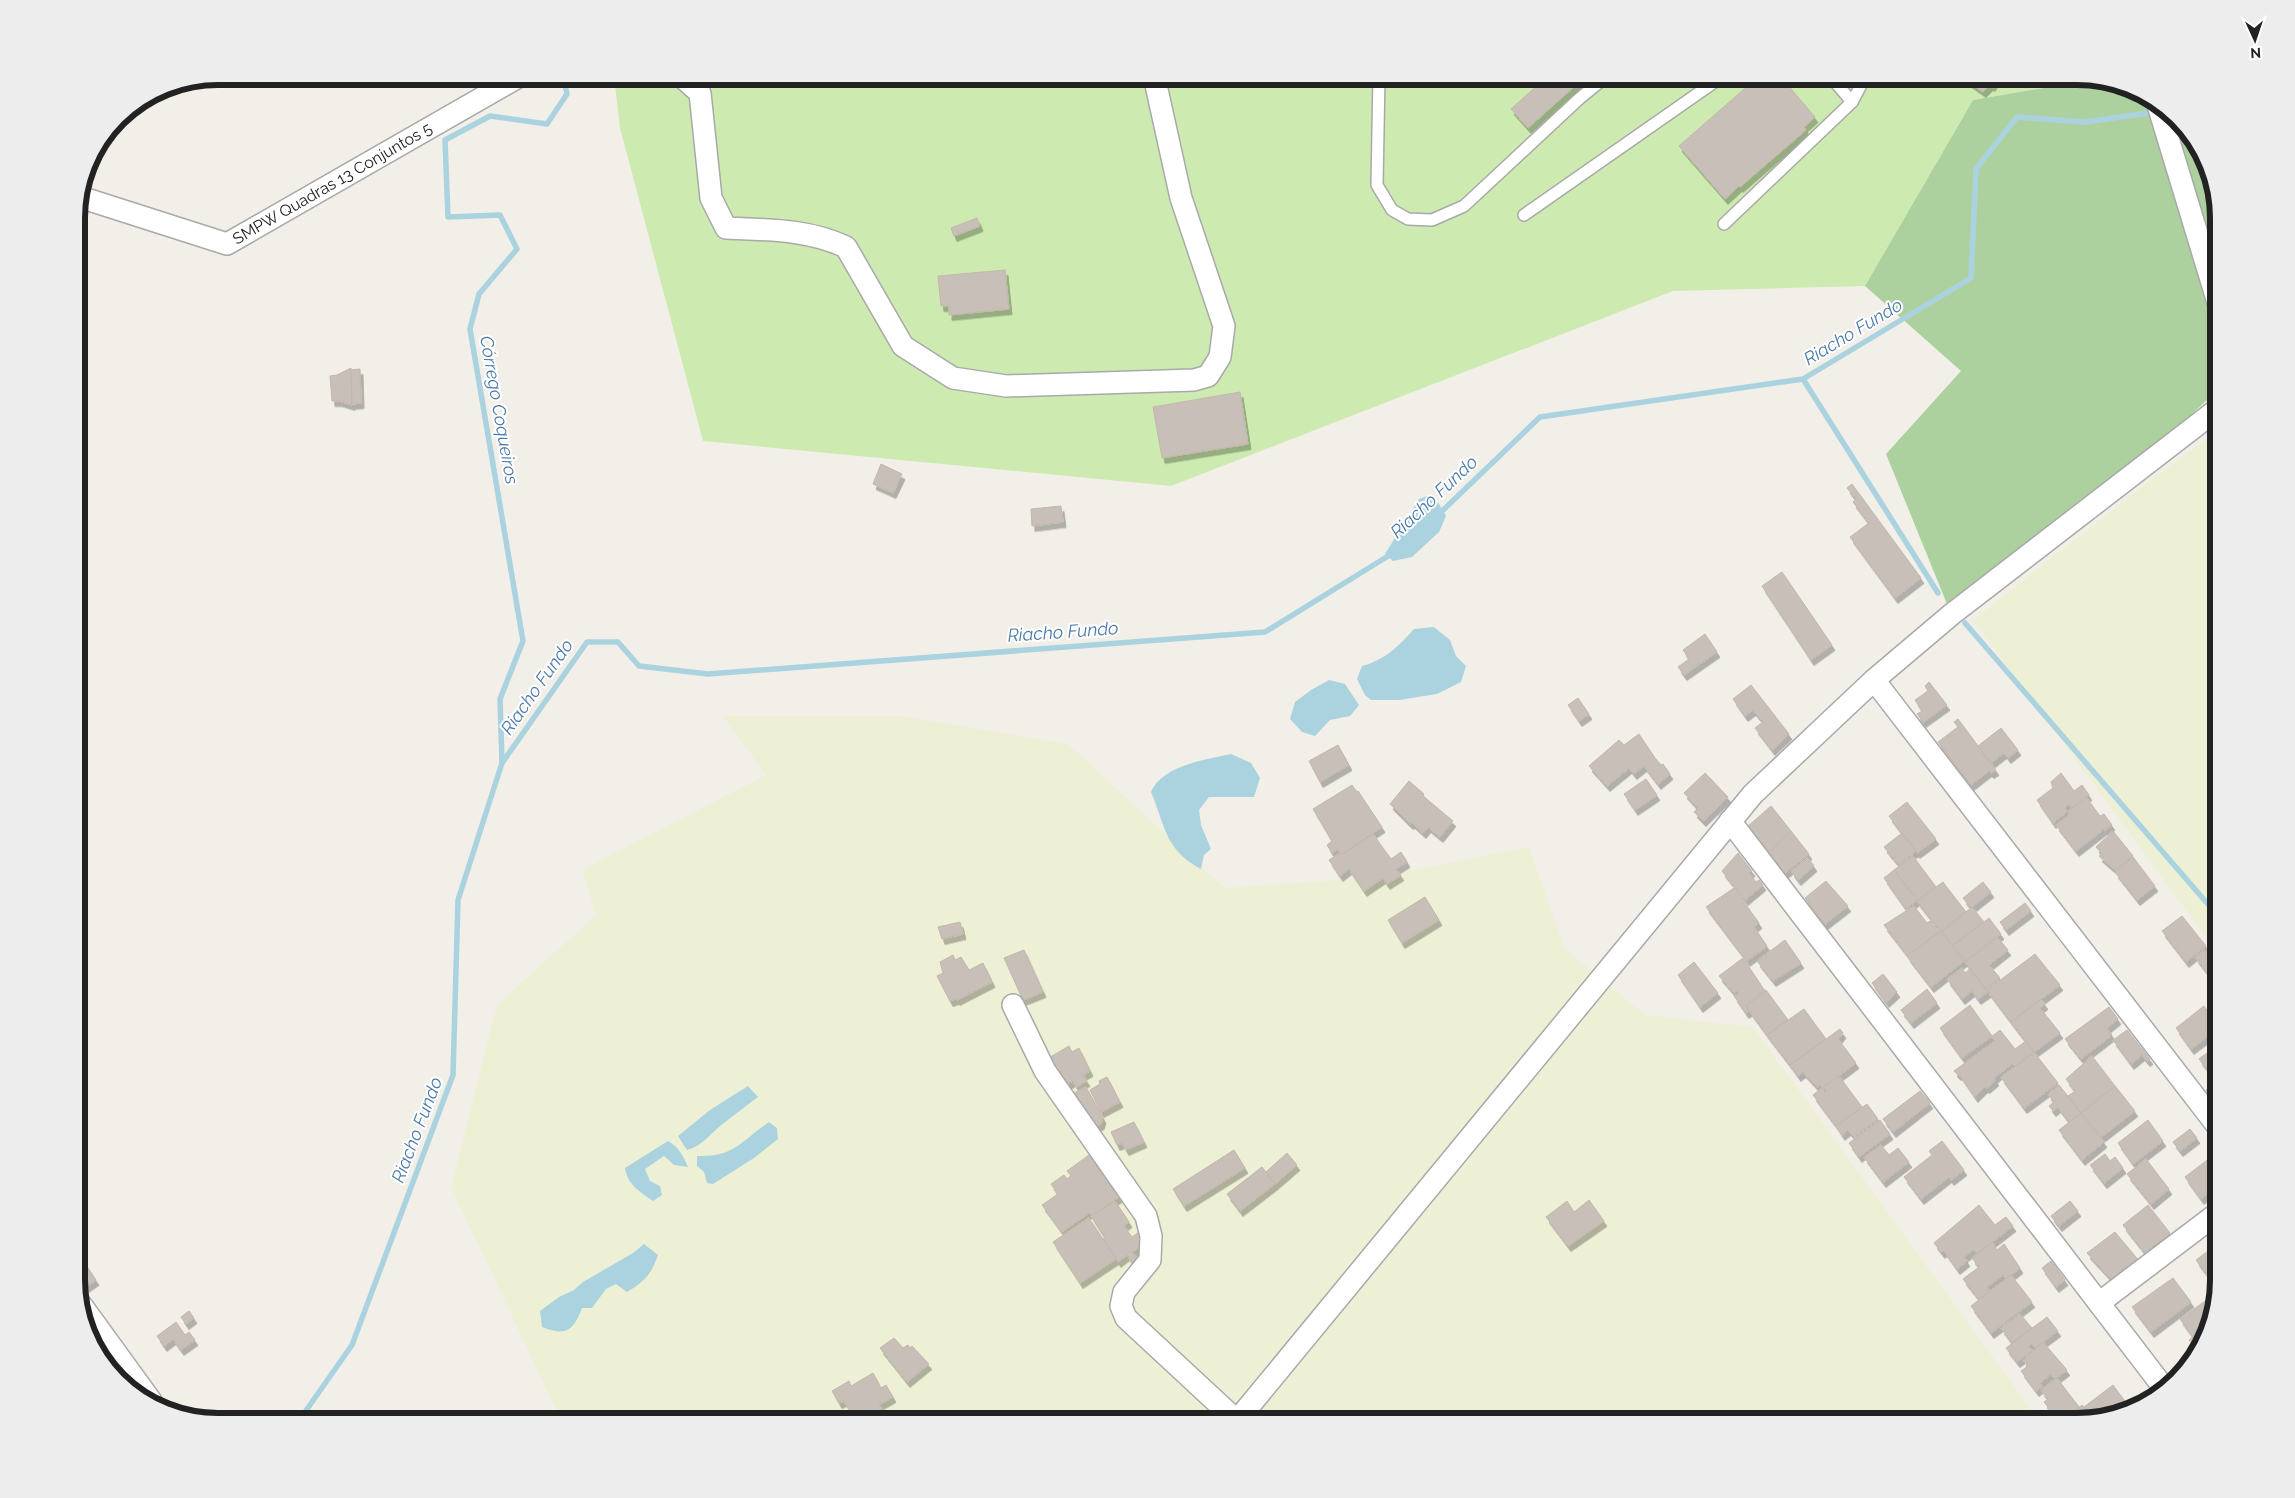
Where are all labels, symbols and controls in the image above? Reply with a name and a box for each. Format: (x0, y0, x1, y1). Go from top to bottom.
north arrow (2230, 15, 2280, 65)
text: N (2250, 45, 2261, 61)
street label: SMPW Quadras 13 Conjuntos 5 (229, 118, 436, 248)
water label: Riacho Fundo (1800, 294, 1906, 369)
water label: Córrego Coqueiros (476, 334, 523, 486)
water label: Riacho Fundo (1386, 451, 1481, 542)
water label: Riacho Fundo (1007, 617, 1119, 646)
water label: Riacho Fundo (496, 635, 577, 738)
water label: Riacho Fundo (387, 1074, 446, 1185)

